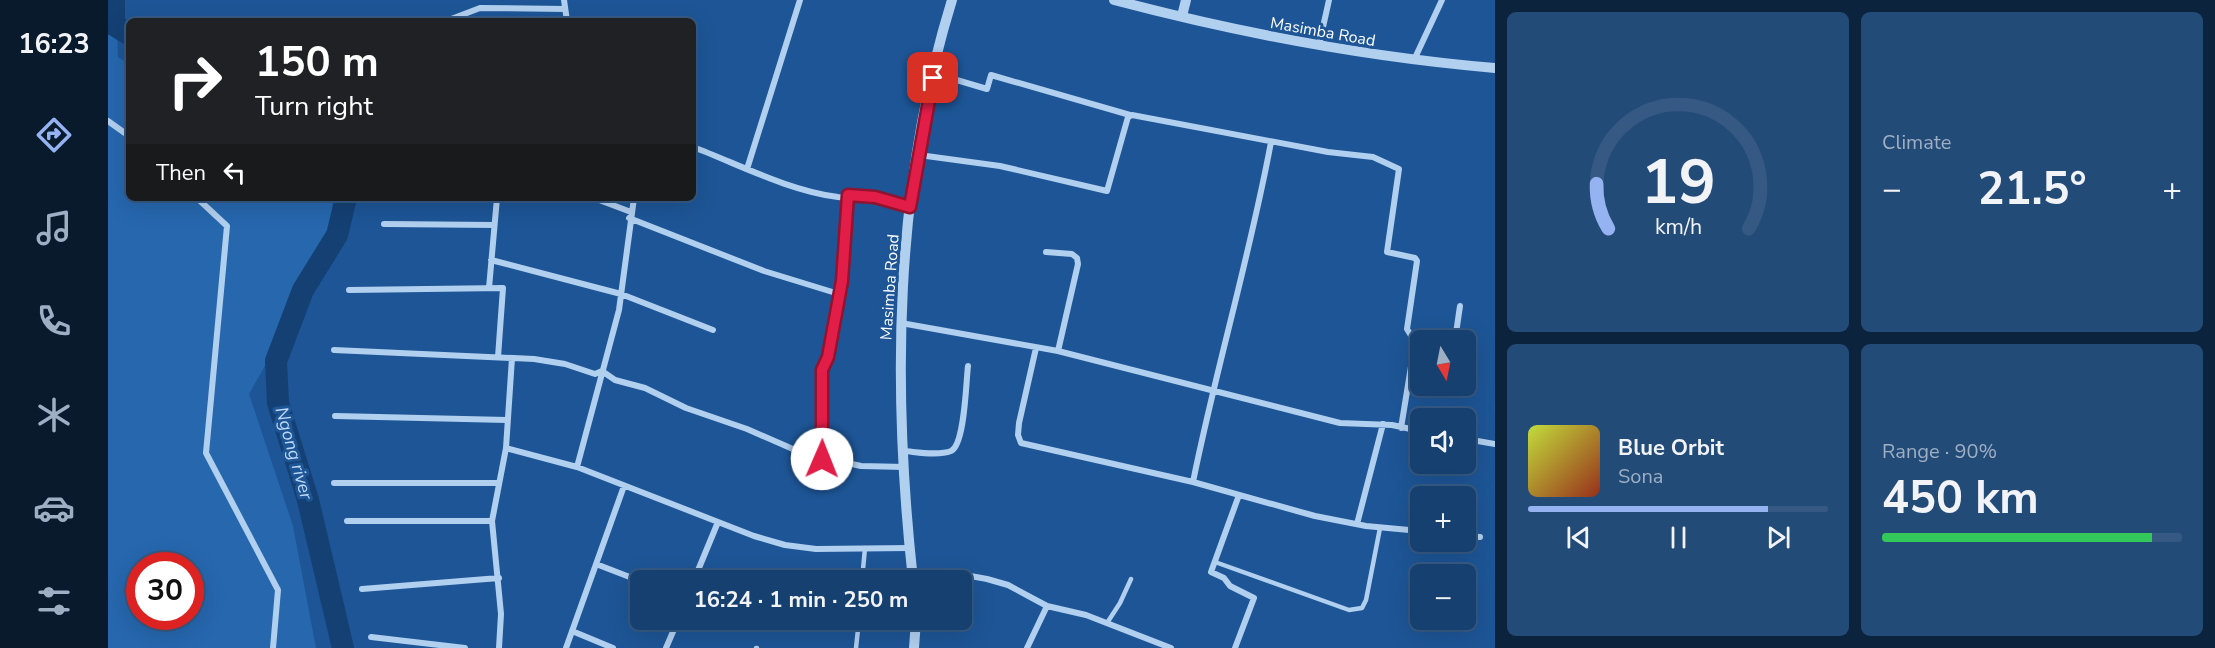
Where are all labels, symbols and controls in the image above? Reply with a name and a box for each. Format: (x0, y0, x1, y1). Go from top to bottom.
street label: Masimba Road (1269, 12, 1377, 52)
text: 16:23 (18, 26, 90, 63)
text: 150 m (255, 34, 379, 91)
icon: right (156, 42, 234, 120)
pin (907, 52, 958, 103)
icon: arrive (916, 61, 949, 94)
text: Turn right (255, 88, 373, 125)
icon: directions (33, 114, 75, 156)
text: Climate (1882, 129, 1951, 156)
text: 19 (1641, 140, 1715, 225)
icon: left (218, 156, 251, 189)
text: Then (156, 158, 206, 188)
text: 21.5° (1977, 159, 2087, 220)
text: − (1882, 167, 1902, 212)
text: + (2162, 167, 2182, 212)
icon: music (33, 207, 75, 249)
text: km/h (1654, 212, 1702, 242)
street label: Masimba Road (875, 233, 905, 341)
icon: phone (33, 300, 75, 342)
north arrow (1410, 330, 1476, 396)
map controls (1410, 330, 1476, 630)
icon: climate (33, 394, 75, 436)
water label: Ngong river (269, 404, 319, 503)
button: sound (1410, 408, 1476, 474)
position arrow (790, 427, 854, 491)
text: Blue Orbit (1618, 433, 1724, 463)
text: Range · 90% (1882, 438, 1997, 465)
text: Sona (1618, 463, 1663, 490)
text: 450 km (1882, 468, 2039, 529)
button: + (1410, 486, 1476, 552)
icon: car (33, 487, 75, 529)
icon: previous (1562, 521, 1595, 554)
icon: pause (1662, 521, 1695, 554)
icon: next (1762, 521, 1795, 554)
speed limit sign: 30 (126, 552, 204, 630)
button: − (1410, 564, 1476, 630)
icon: filters (33, 580, 75, 622)
text: 16:24 · 1 min · 250 m (694, 585, 908, 615)

